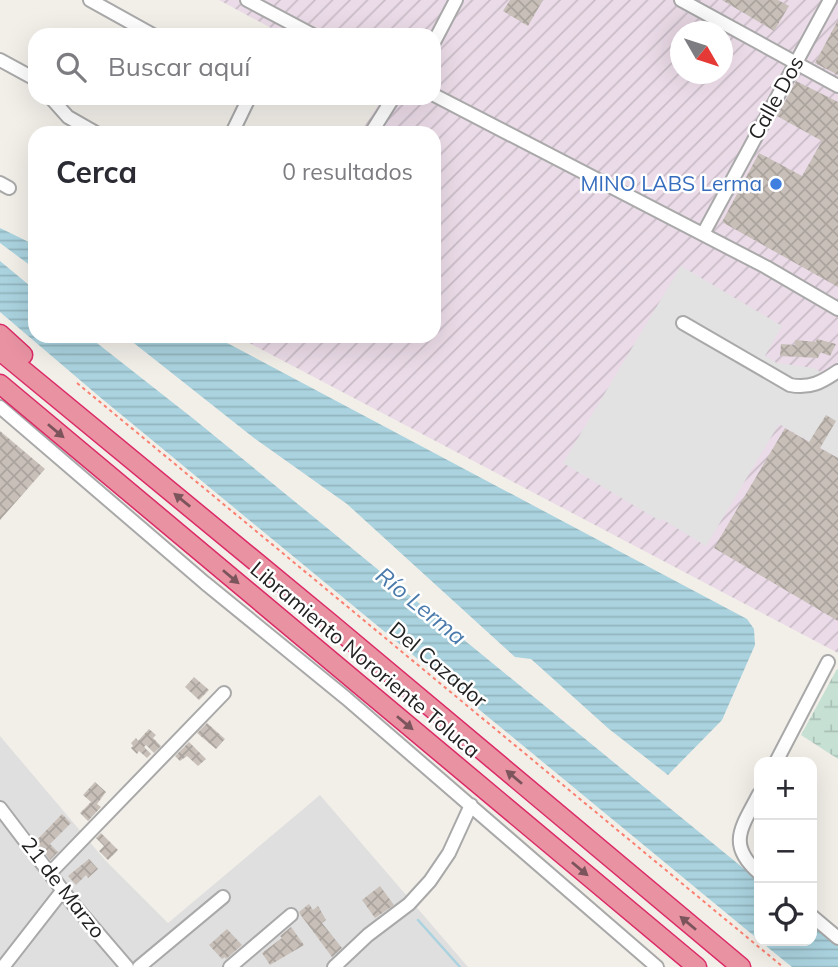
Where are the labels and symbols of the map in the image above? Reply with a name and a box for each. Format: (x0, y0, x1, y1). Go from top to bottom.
north arrow (670, 21, 733, 84)
street label: Calle Dos (742, 51, 809, 144)
place label: MINO LABS Lerma (580, 170, 762, 196)
marker: MINO LABS Lerma (768, 176, 784, 192)
one-way arrow (48, 423, 65, 438)
one-way arrow (173, 492, 191, 508)
street label: Libramiento Nororiente Toluca (246, 555, 486, 763)
water label: Río Lerma (370, 560, 472, 651)
one-way arrow (222, 569, 239, 584)
street label: Del Cazador (384, 616, 493, 713)
one-way arrow (397, 715, 414, 730)
one-way arrow (505, 770, 523, 785)
street label: 21 de Marzo (16, 832, 111, 943)
one-way arrow (571, 861, 588, 876)
one-way arrow (680, 916, 697, 931)

